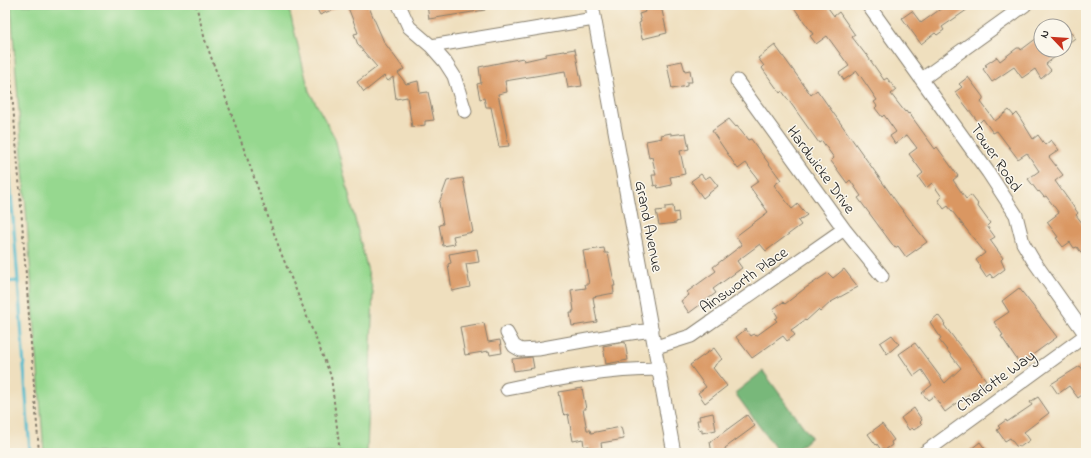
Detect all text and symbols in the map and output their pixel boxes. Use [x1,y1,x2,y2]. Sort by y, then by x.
north arrow [1033,18,1073,58]
text: N [1036,27,1054,41]
street label: Tower Road [964,119,1027,197]
street label: Hardwicke Drive [780,121,861,220]
street label: Grand Avenue [627,179,669,275]
street label: Ainsworth Place [695,241,794,320]
street label: Charlotte Way [952,345,1041,419]

